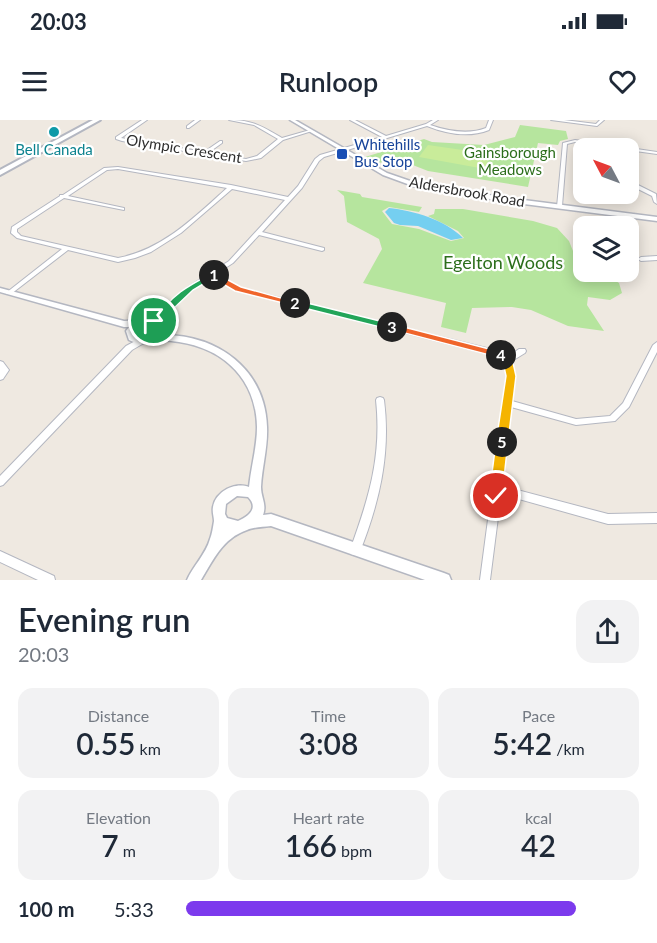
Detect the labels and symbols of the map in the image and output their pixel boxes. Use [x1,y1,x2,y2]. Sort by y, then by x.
marker: Bell Canada [47,125,61,139]
street label: Olympic Crescent [125,130,244,166]
place label: Whitehills Bus Stop [354,135,420,170]
north arrow [573,138,639,204]
place label: Bell Canada [15,140,93,158]
park label: Gainsborough Meadows [464,143,556,178]
marker: Whitehills Bus Stop [335,147,349,161]
street label: Aldersbrook Road [408,172,526,210]
park label: Egelton Woods [443,251,563,273]
pin: 1 [199,260,229,290]
pin: 2 [280,288,310,318]
pin [128,295,179,346]
pin: 3 [377,312,407,342]
pin: 4 [486,340,516,370]
pin: 5 [487,427,517,457]
pin [470,470,521,521]

